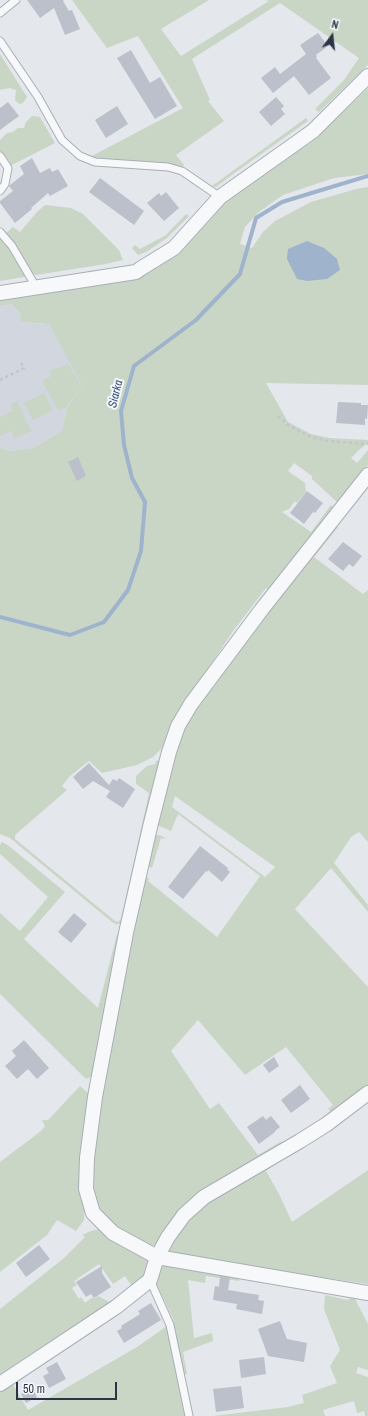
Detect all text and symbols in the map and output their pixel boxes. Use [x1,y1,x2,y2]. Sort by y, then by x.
north arrow [312,16,352,56]
text: N [330,17,340,32]
water label: Siarka [106,378,126,410]
scale bar [18,1374,119,1400]
text: 50 m [23,1381,45,1397]

